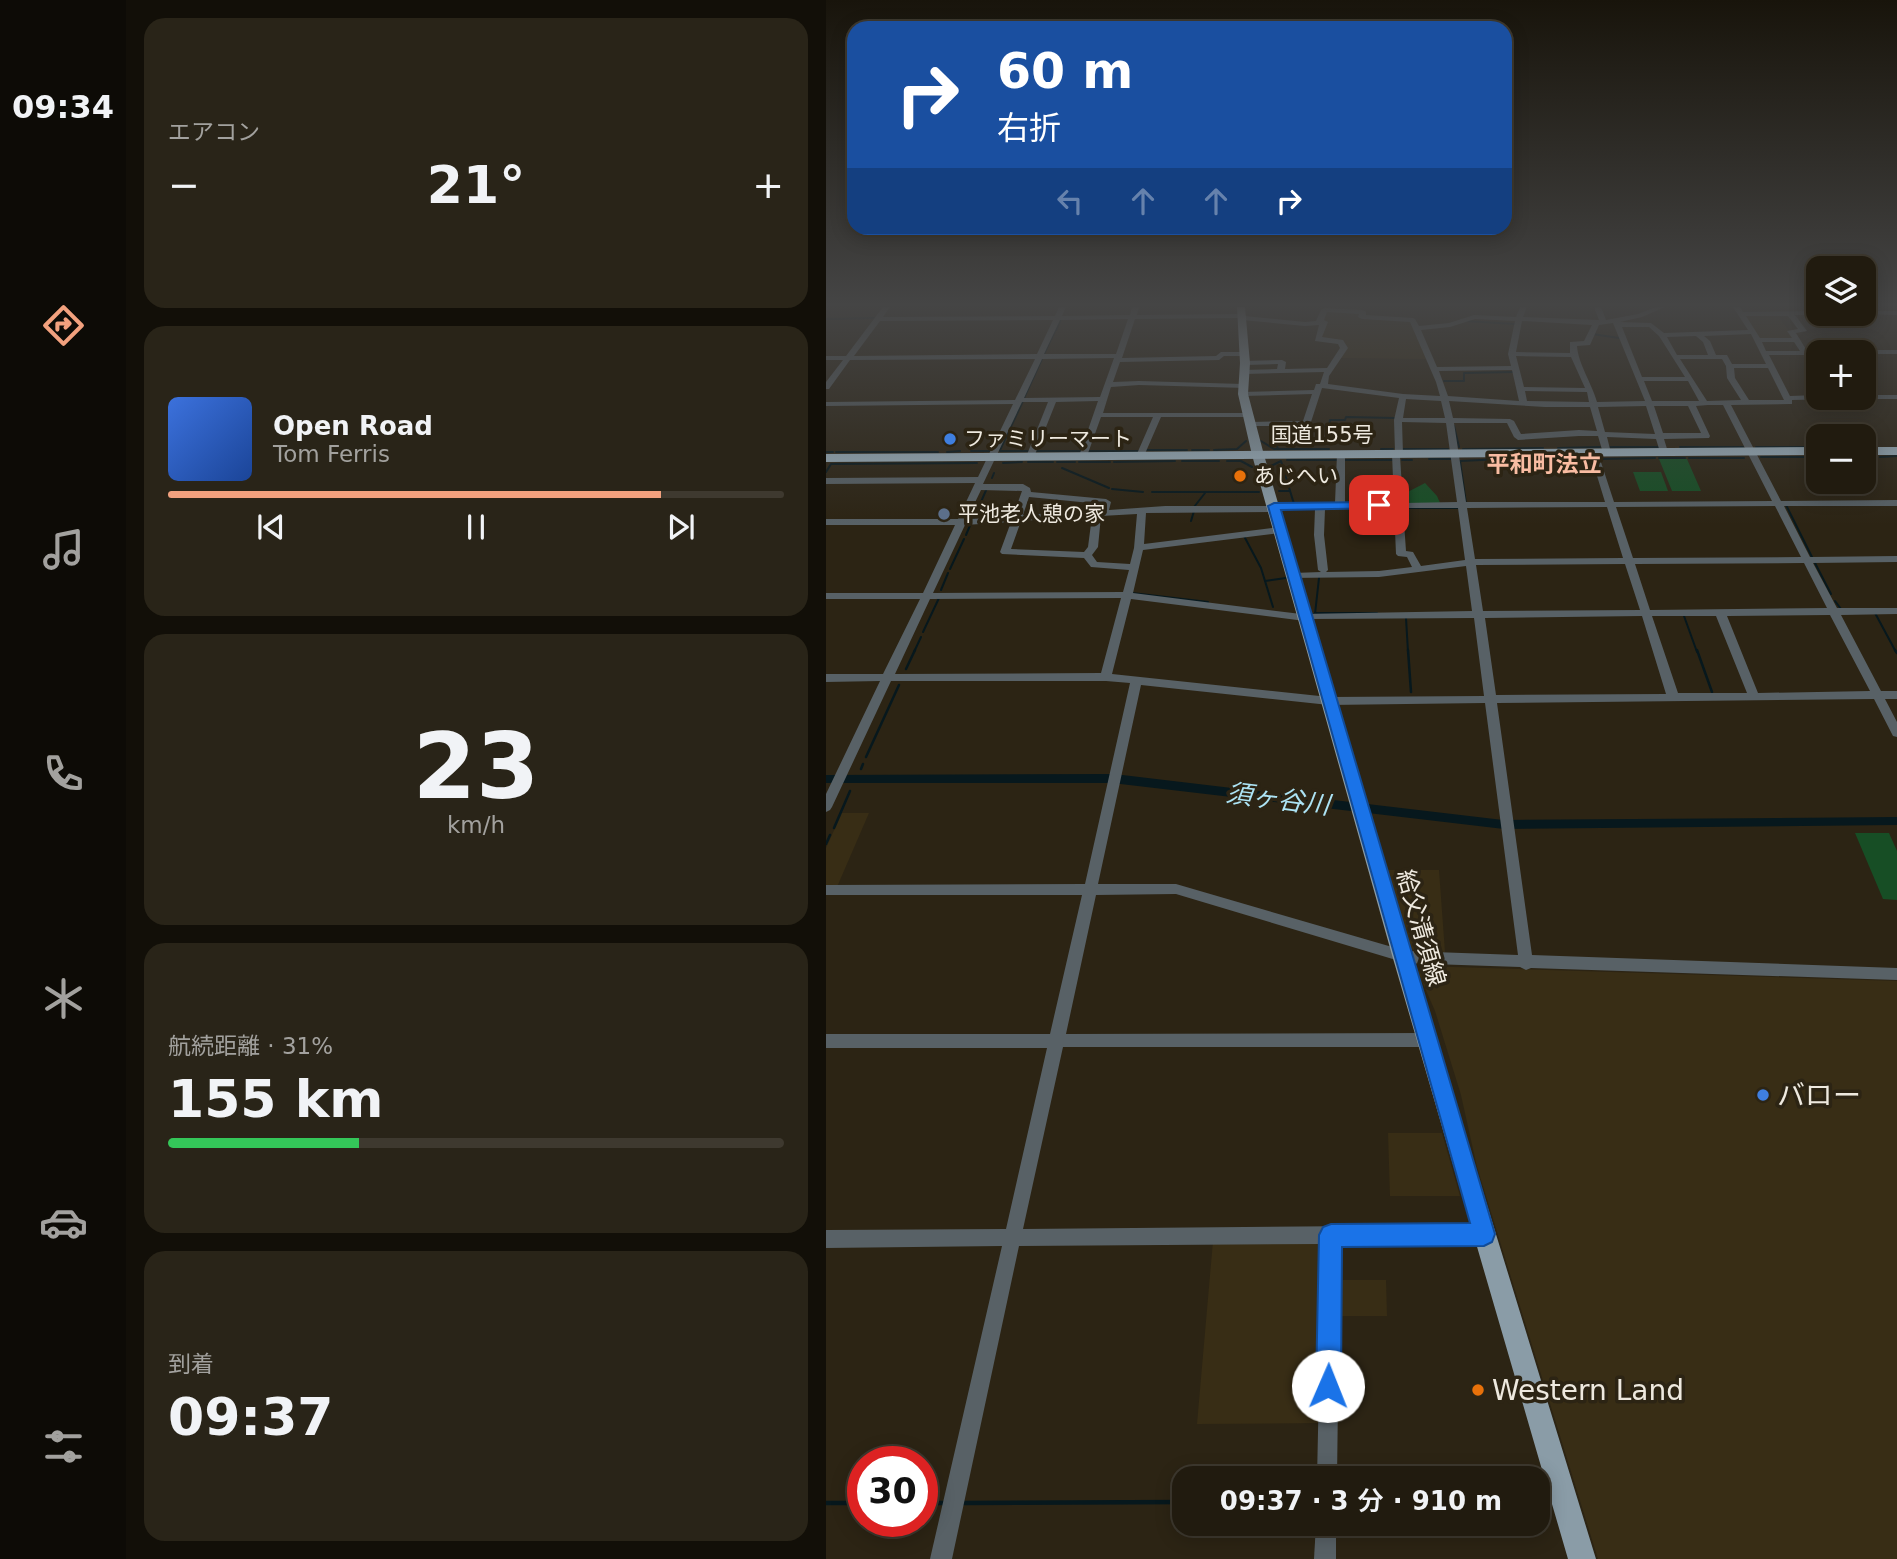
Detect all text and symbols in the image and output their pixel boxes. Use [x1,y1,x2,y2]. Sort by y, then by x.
text: 60 m [997,43,1133,100]
icon: right [882,49,973,140]
text: 09:34 [12,88,114,126]
text: 右折 [997,109,1061,147]
text: エアコン [168,119,260,145]
text: 21° [427,155,525,215]
text: − [168,163,200,207]
text: + [752,163,784,207]
icon: left [1051,182,1089,220]
icon: ahead [1124,182,1162,220]
icon: ahead [1197,182,1235,220]
icon: right [1270,182,1308,220]
map controls [1806,256,1876,494]
button: layers [1806,256,1876,326]
icon: directions [39,301,88,350]
button: + [1806,340,1876,410]
text: Open Road [273,411,433,441]
street label: 国道155号 [1270,423,1374,447]
button: − [1806,424,1876,494]
place label: ファミリーマート [964,427,1132,451]
marker: ファミリーマート [942,431,958,447]
text: Tom Ferris [273,441,390,467]
district label: 平和町法立 [1487,451,1602,477]
place label: あじへい [1254,464,1338,488]
marker: あじへい [1232,468,1248,484]
pin [1349,475,1409,535]
icon: arrive [1360,486,1398,524]
place label: 平池老人憩の家 [958,502,1105,526]
marker: 平池老人憩の家 [936,506,952,522]
icon: previous [252,508,290,546]
icon: pause [457,508,495,546]
icon: next [662,508,700,546]
icon: music [39,525,88,574]
text: 23 [413,714,539,819]
icon: phone [39,749,88,798]
water label: 須ヶ谷川 [1225,778,1334,821]
text: km/h [447,812,505,838]
street label: 給父清須線 [1391,866,1451,990]
icon: climate [39,974,88,1023]
text: 航続距離 · 31% [168,1033,333,1059]
text: 155 km [168,1069,383,1129]
place label: バロー [1777,1079,1861,1112]
marker: バロー [1755,1087,1771,1103]
icon: car [39,1198,88,1247]
position arrow [1291,1349,1365,1423]
text: 到着 [168,1351,214,1377]
place label: Western Land [1492,1374,1684,1407]
marker: Western Land [1470,1382,1486,1398]
text: 09:37 [168,1387,334,1447]
icon: filters [39,1422,88,1471]
speed limit sign: 30 [847,1446,938,1537]
text: 09:37 · 3 分 · 910 m [1220,1486,1502,1516]

